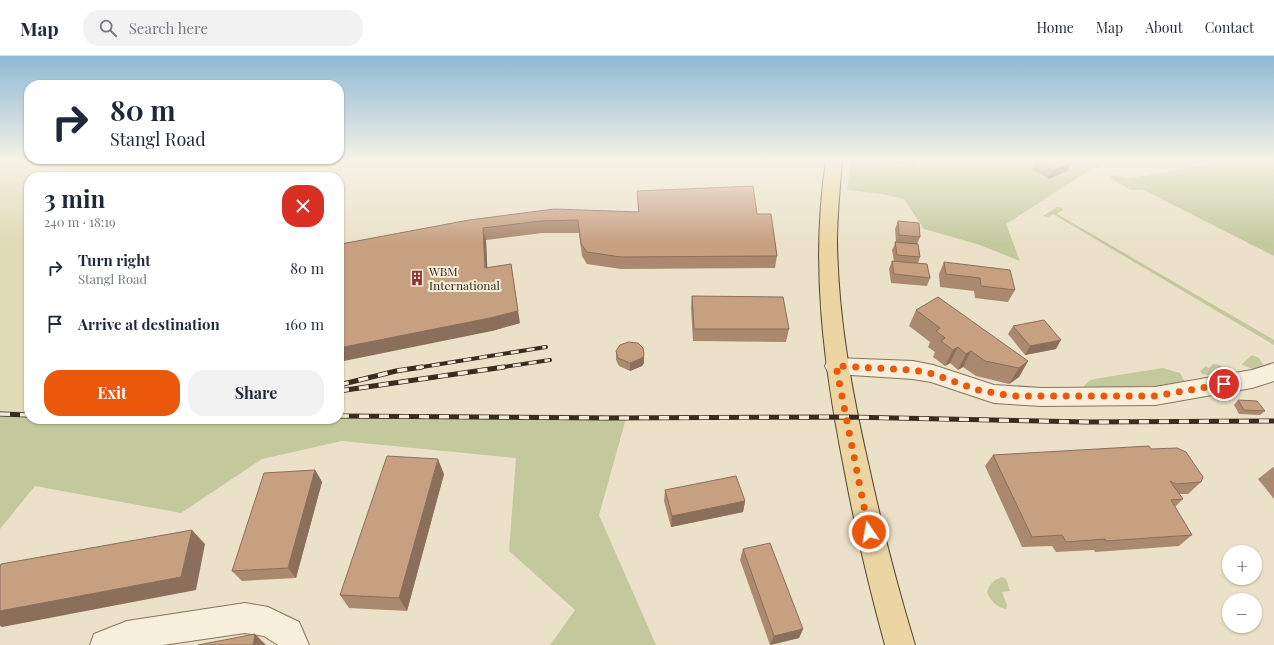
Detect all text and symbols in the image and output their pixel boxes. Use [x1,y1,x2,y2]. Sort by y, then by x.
search box [83,10,363,46]
text: Map [20,15,59,41]
icon: search [97,17,119,39]
text: Search here [129,18,208,38]
text: Home [1036,18,1074,37]
text: Map [1096,18,1123,37]
text: About [1145,18,1183,37]
text: Contact [1205,18,1254,37]
text: 80 m [110,91,176,128]
icon: right [44,96,96,148]
text: Stangl Road [110,127,206,151]
text: 3 min [44,182,105,214]
button: close [282,185,324,227]
text: 240 m · 18:19 [44,213,116,230]
text: Turn right [78,250,151,270]
icon: right [44,257,66,279]
text: 80 m [290,258,324,278]
place label: WBM International [428,263,501,293]
building icon: WBM International [408,269,426,287]
text: Stangl Road [78,270,147,287]
icon: arrive [44,313,66,335]
text: Arrive at destination [78,314,220,334]
text: 160 m [285,314,324,334]
pin [1207,367,1241,401]
button: Exit [44,370,180,416]
button: Share [188,370,324,416]
icon: arrive [1213,373,1235,395]
position arrow [848,511,890,553]
map controls [1222,545,1262,633]
button: + [1222,545,1262,585]
button: − [1222,593,1262,633]

